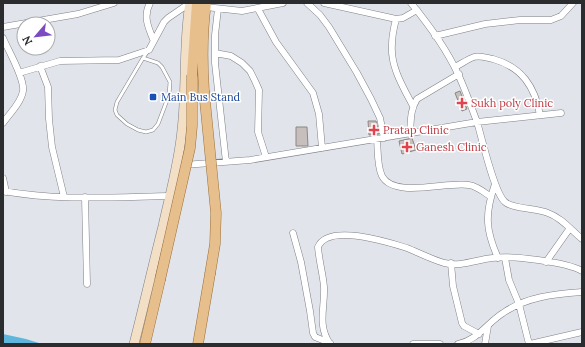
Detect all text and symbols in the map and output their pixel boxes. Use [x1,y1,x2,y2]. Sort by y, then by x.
north arrow [16,16,56,56]
text: N [19,33,35,48]
place label: Main Bus Stand [161,90,241,104]
marker: Main Bus Stand [148,92,158,102]
place label: Sukh poly Clinic [471,96,553,110]
marker: Sukh poly Clinic [456,97,468,109]
place label: Pratap Clinic [383,123,449,137]
marker: Pratap Clinic [368,124,380,136]
place label: Ganesh Clinic [416,140,487,154]
marker: Ganesh Clinic [401,141,413,153]

